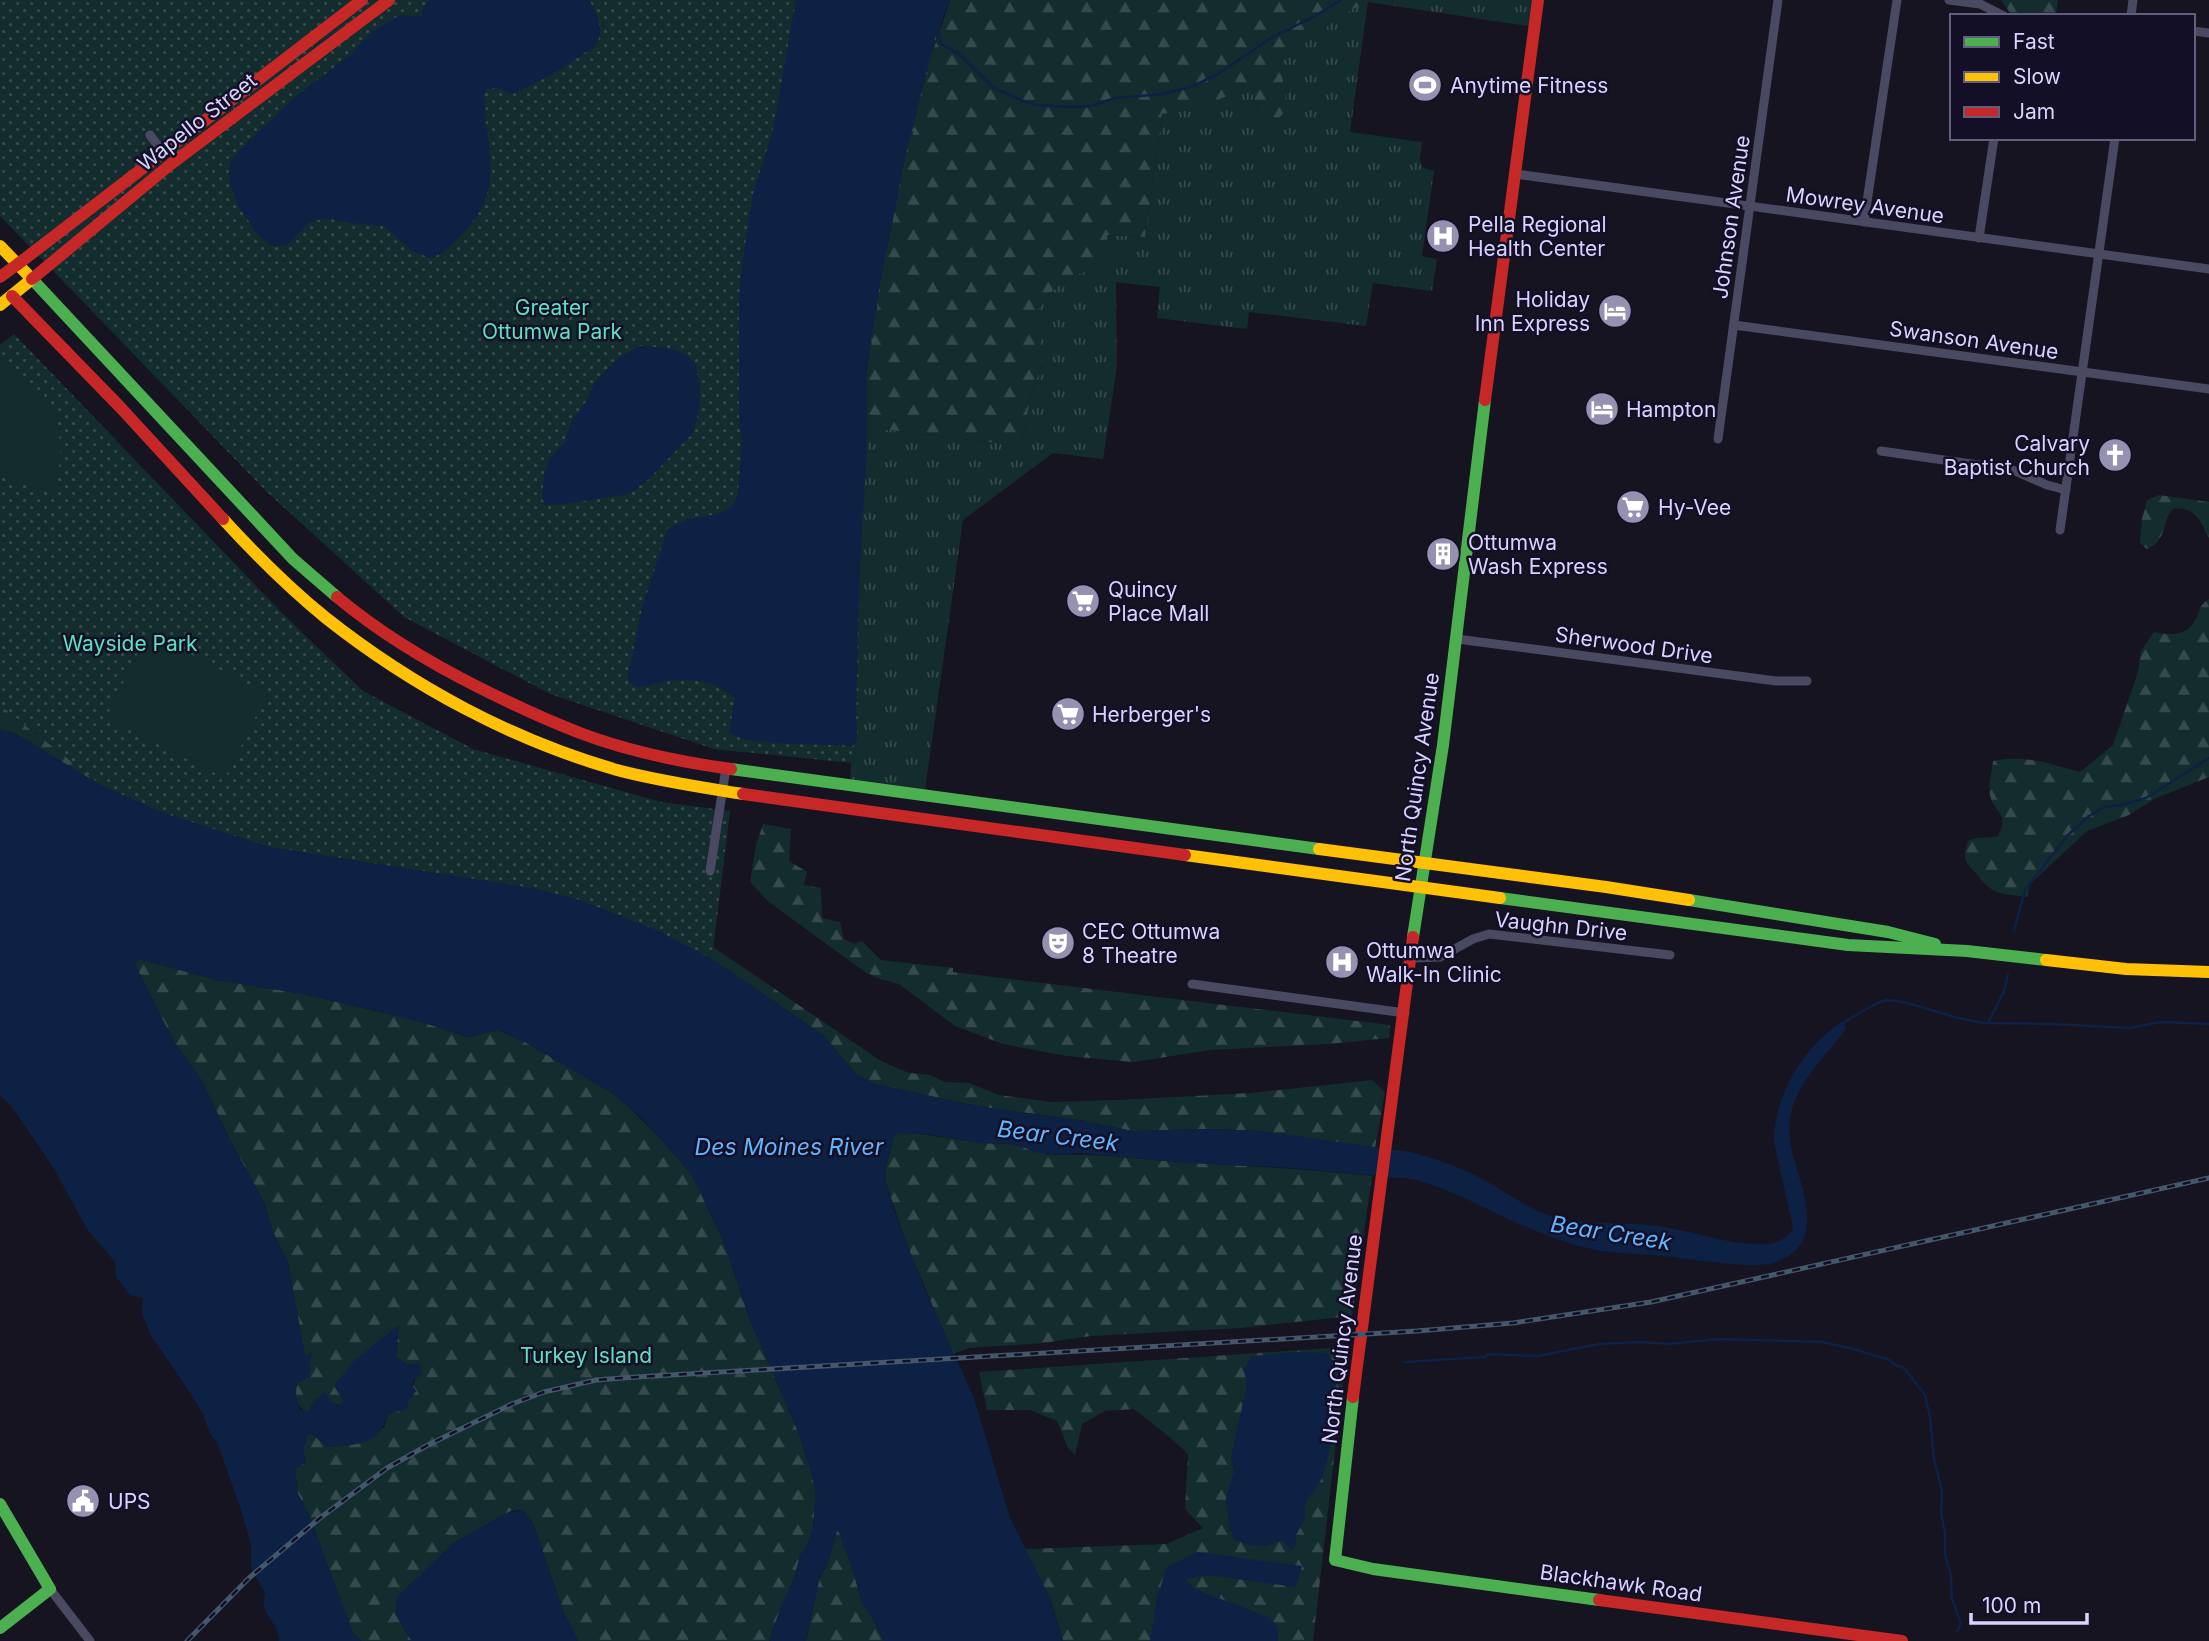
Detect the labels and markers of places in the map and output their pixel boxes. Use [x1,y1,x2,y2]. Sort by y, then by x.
sports icon: Anytime Fitness [1406,66,1444,104]
place label: Anytime Fitness [1450,73,1608,98]
place label: Pella Regional Health Center [1468,212,1607,261]
hospital icon: Pella Regional Health Center [1424,217,1462,255]
place label: Holiday Inn Express [1475,287,1590,336]
hotel icon: Holiday Inn Express [1596,292,1634,330]
hotel icon: Hampton [1583,390,1621,428]
place label: Hampton [1626,397,1716,422]
place label: Calvary Baptist Church [1944,431,2090,480]
church icon: Calvary Baptist Church [2096,436,2134,474]
supermarket icon: Hy-Vee [1614,488,1652,526]
place label: Hy-Vee [1658,495,1731,520]
place label: Ottumwa Wash Express [1468,530,1608,579]
building icon: Ottumwa Wash Express [1424,535,1462,573]
place label: Quincy Place Mall [1108,577,1209,626]
supermarket icon: Quincy Place Mall [1064,582,1102,620]
supermarket icon: Herberger's [1049,695,1087,733]
place label: Herberger's [1092,702,1211,727]
place label: CEC Ottumwa 8 Theatre [1082,919,1220,968]
theatre icon: CEC Ottumwa 8 Theatre [1039,924,1077,962]
place label: Ottumwa Walk-In Clinic [1366,938,1502,987]
hospital icon: Ottumwa Walk-In Clinic [1323,943,1361,981]
public building icon: UPS [64,1482,102,1520]
place label: UPS [108,1489,151,1514]

